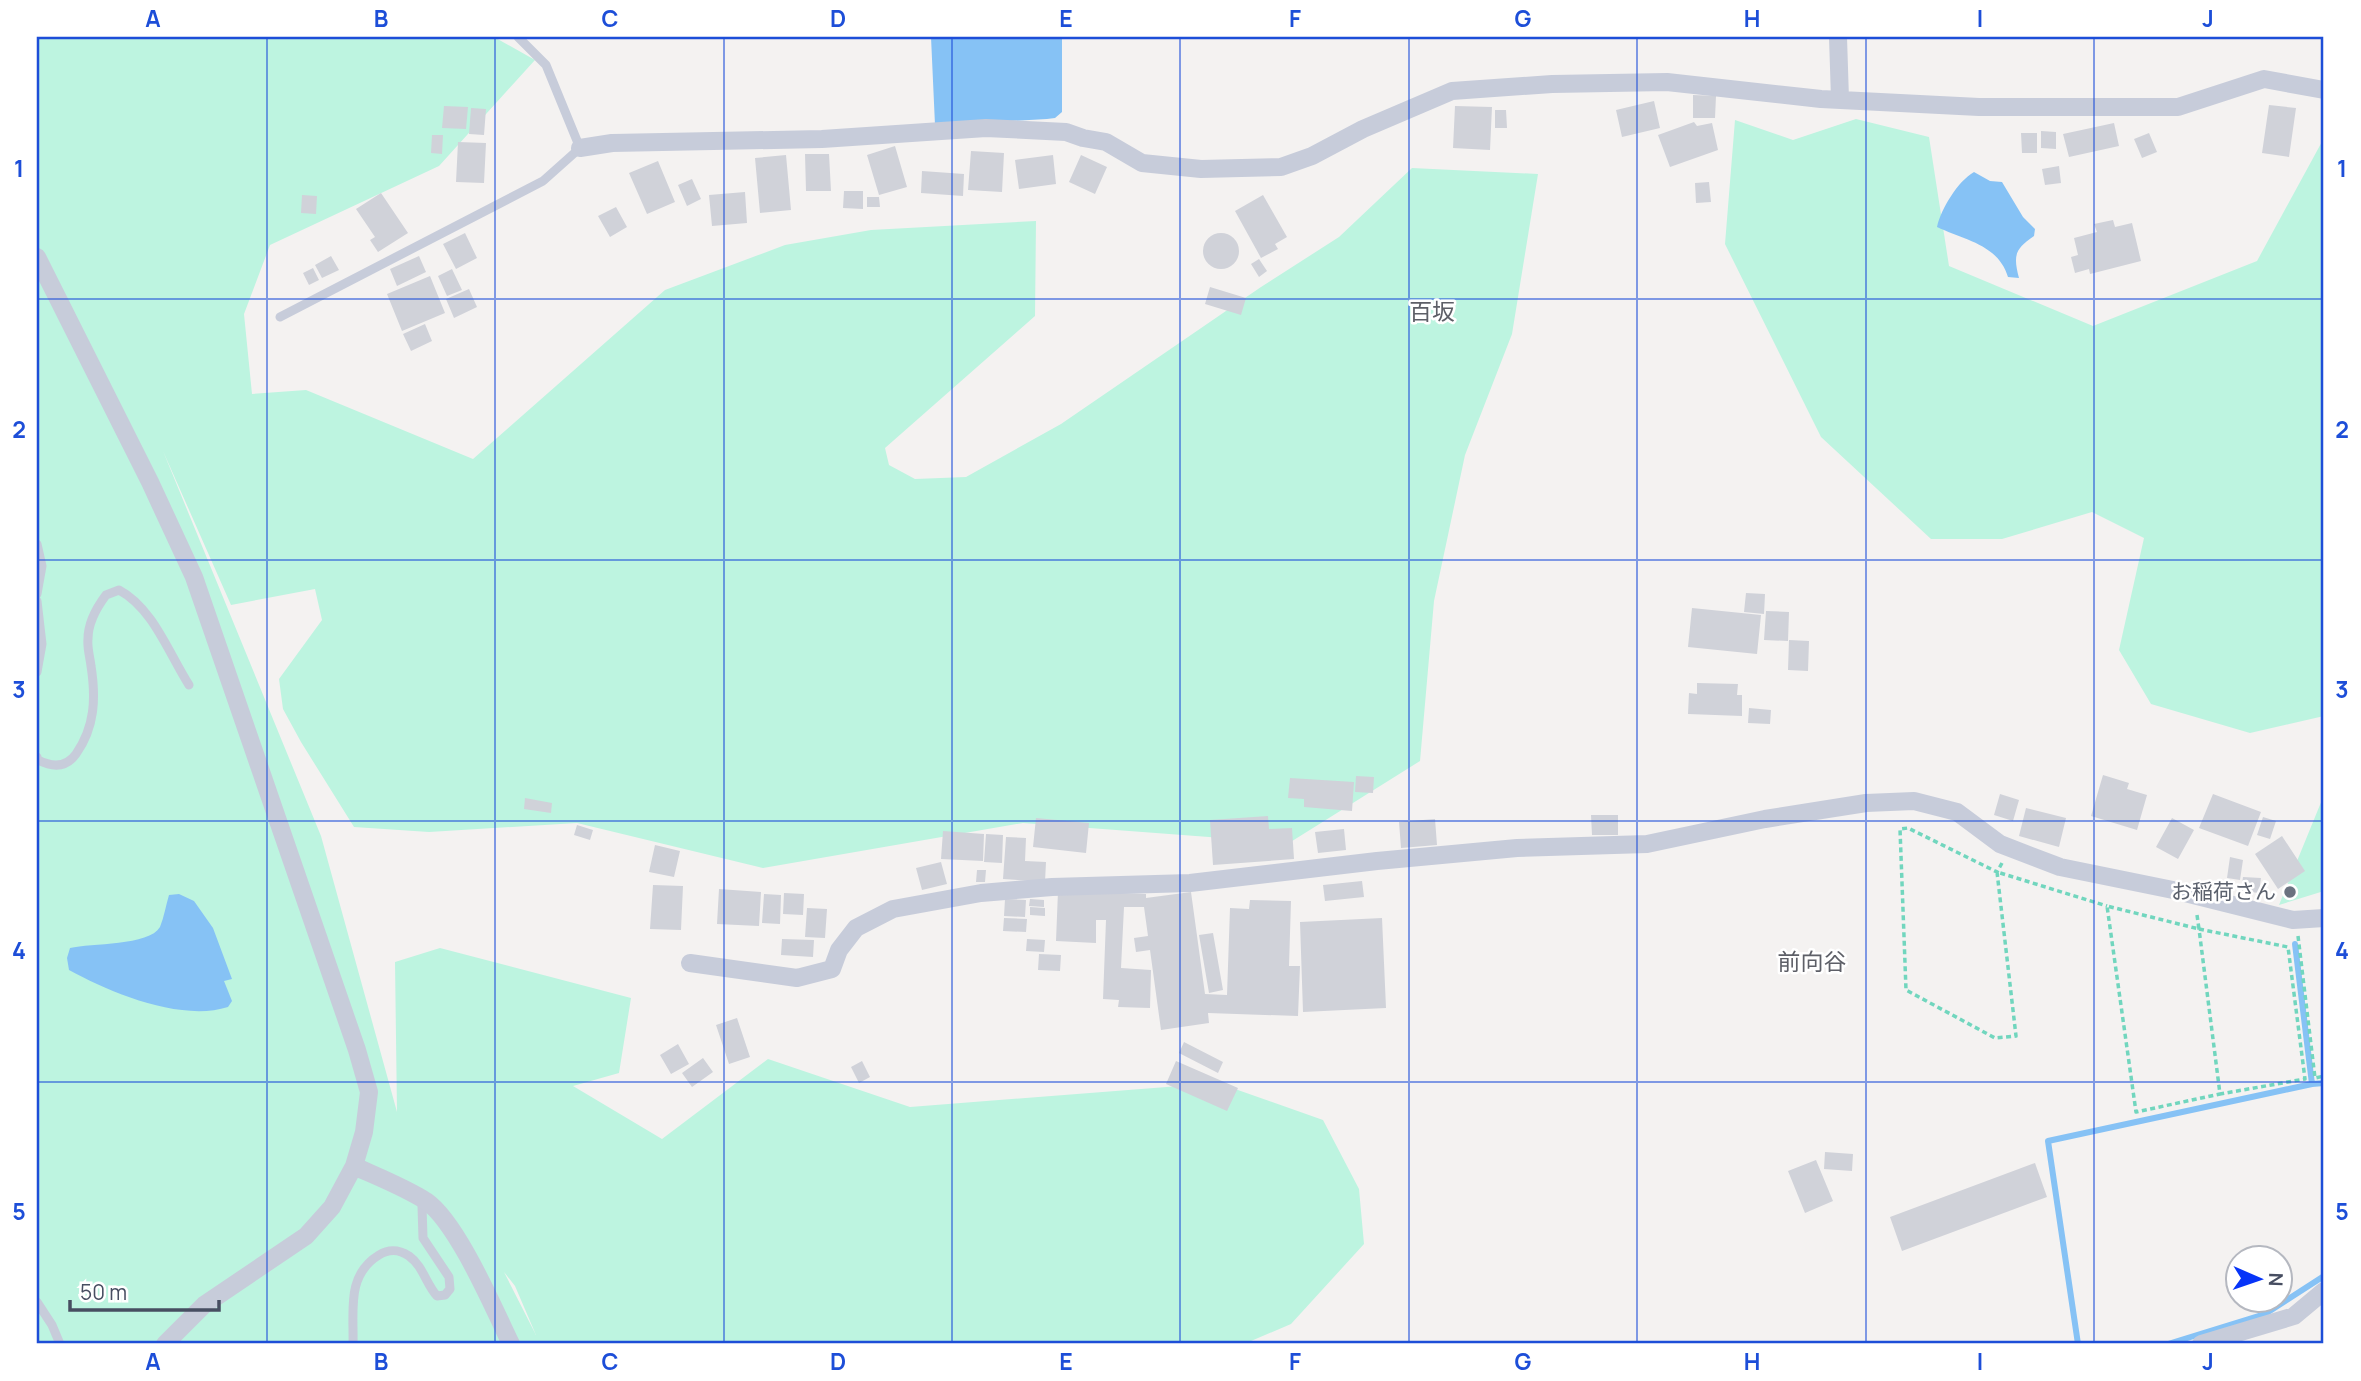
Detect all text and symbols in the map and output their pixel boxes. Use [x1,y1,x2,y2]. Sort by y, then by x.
text: A [145,2,161,34]
text: B [374,2,388,34]
text: C [602,2,619,34]
text: D [830,2,846,34]
text: E [1059,2,1073,34]
text: F [1289,2,1301,34]
text: G [1515,2,1532,34]
text: H [1744,2,1760,34]
text: I [1977,2,1983,34]
text: J [2202,2,2214,34]
text: 1 [14,152,24,184]
text: 1 [2337,152,2347,184]
district label: 百坂 [1409,295,1455,327]
text: 2 [12,413,26,445]
text: 2 [2335,413,2349,445]
text: 3 [12,673,26,705]
text: 3 [2335,673,2349,705]
place label: お稲荷さん [2171,877,2276,905]
marker: お稲荷さん [2282,884,2298,900]
text: 4 [12,934,26,966]
text: 4 [2335,934,2349,966]
district label: 前向谷 [1778,945,1847,977]
text: 5 [12,1195,26,1227]
text: 5 [2335,1195,2349,1227]
north arrow [2224,1244,2294,1314]
scale bar [70,1269,219,1313]
text: N [2263,1272,2289,1287]
text: 50 m [80,1278,127,1306]
text: A [145,1345,161,1377]
text: B [374,1345,388,1377]
text: C [602,1345,619,1377]
text: D [830,1345,846,1377]
text: E [1059,1345,1073,1377]
text: F [1289,1345,1301,1377]
text: G [1515,1345,1532,1377]
text: H [1744,1345,1760,1377]
text: I [1977,1345,1983,1377]
text: J [2202,1345,2214,1377]

